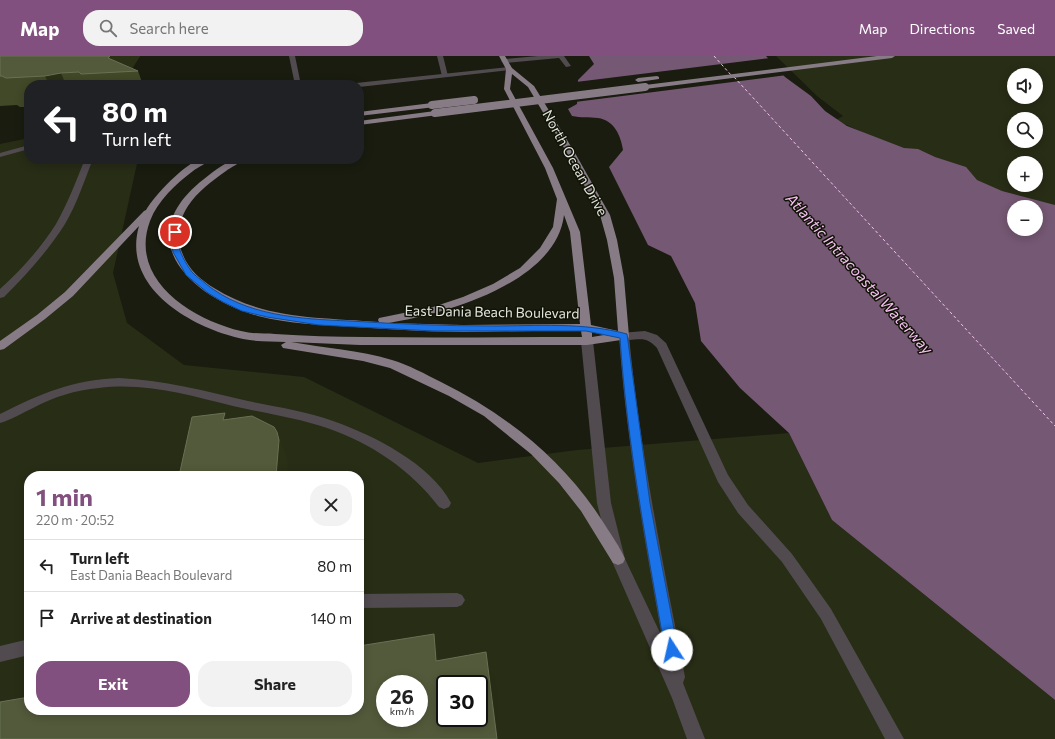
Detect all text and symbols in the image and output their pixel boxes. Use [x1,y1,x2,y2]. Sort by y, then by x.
search box [83,10,363,46]
text: Map [20,17,59,40]
icon: search [97,17,119,39]
text: Search here [129,19,209,37]
text: Map [859,20,888,37]
text: Directions [910,20,975,37]
text: Saved [997,20,1035,37]
map controls [1007,68,1043,236]
button: sound [1007,68,1043,104]
text: 80 m [102,94,168,128]
icon: left [36,96,88,148]
street label: North Ocean Drive [539,107,612,219]
button: search [1007,112,1043,148]
text: Turn left [102,128,171,150]
button: + [1007,156,1043,192]
water label: Atlantic Intracoastal Waterway [782,189,938,358]
button: − [1007,200,1043,236]
pin [158,215,192,249]
icon: arrive [164,221,186,243]
street label: East Dania Beach Boulevard [404,301,580,322]
text: 1 min [36,482,93,511]
button: close [310,484,352,526]
text: 220 m · 20:52 [36,512,114,528]
text: Turn left [70,549,129,567]
icon: left [36,555,58,577]
text: 80 m [317,557,352,575]
text: East Dania Beach Boulevard [70,567,232,583]
icon: arrive [36,607,58,629]
text: Arrive at destination [70,609,212,627]
text: 140 m [311,609,352,627]
position arrow [651,629,693,671]
button: Exit [36,661,190,707]
button: Share [198,661,352,707]
speed limit sign: 30 [436,675,488,727]
text: 26 [390,684,414,708]
text: km/h [390,705,414,717]

